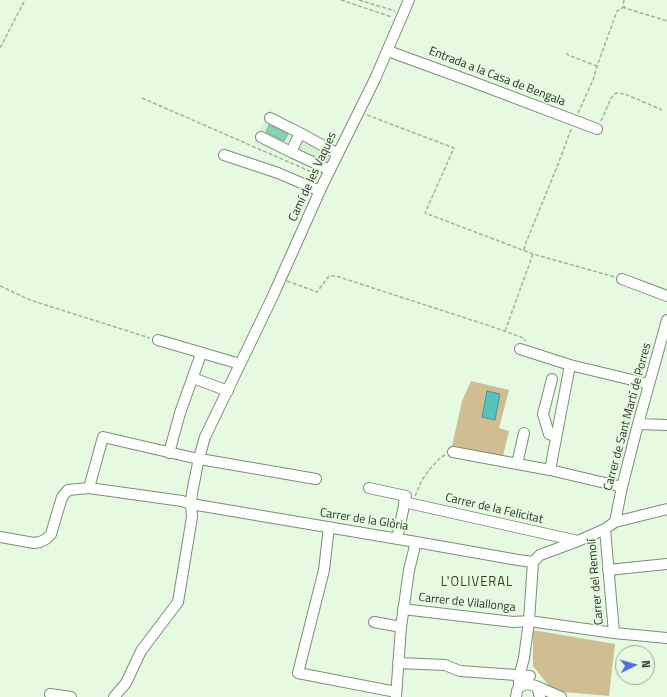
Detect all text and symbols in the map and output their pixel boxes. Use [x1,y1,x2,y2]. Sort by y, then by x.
street label: Entrada a la Casa de Bengala [427,44,567,110]
street label: Camí de les Vaques [286,130,340,224]
street label: Carrer de Sant Martí de Porres [601,342,655,492]
street label: Carrer de la Felicitat [444,491,544,527]
street label: Carrer de la Glòria [319,506,409,534]
street label: Carrer del Remolí [585,538,607,626]
district label: L'OLIVERAL [441,575,513,591]
street label: Carrer de Vilallonga [418,591,516,615]
north arrow [615,645,655,685]
text: N [638,660,654,669]

